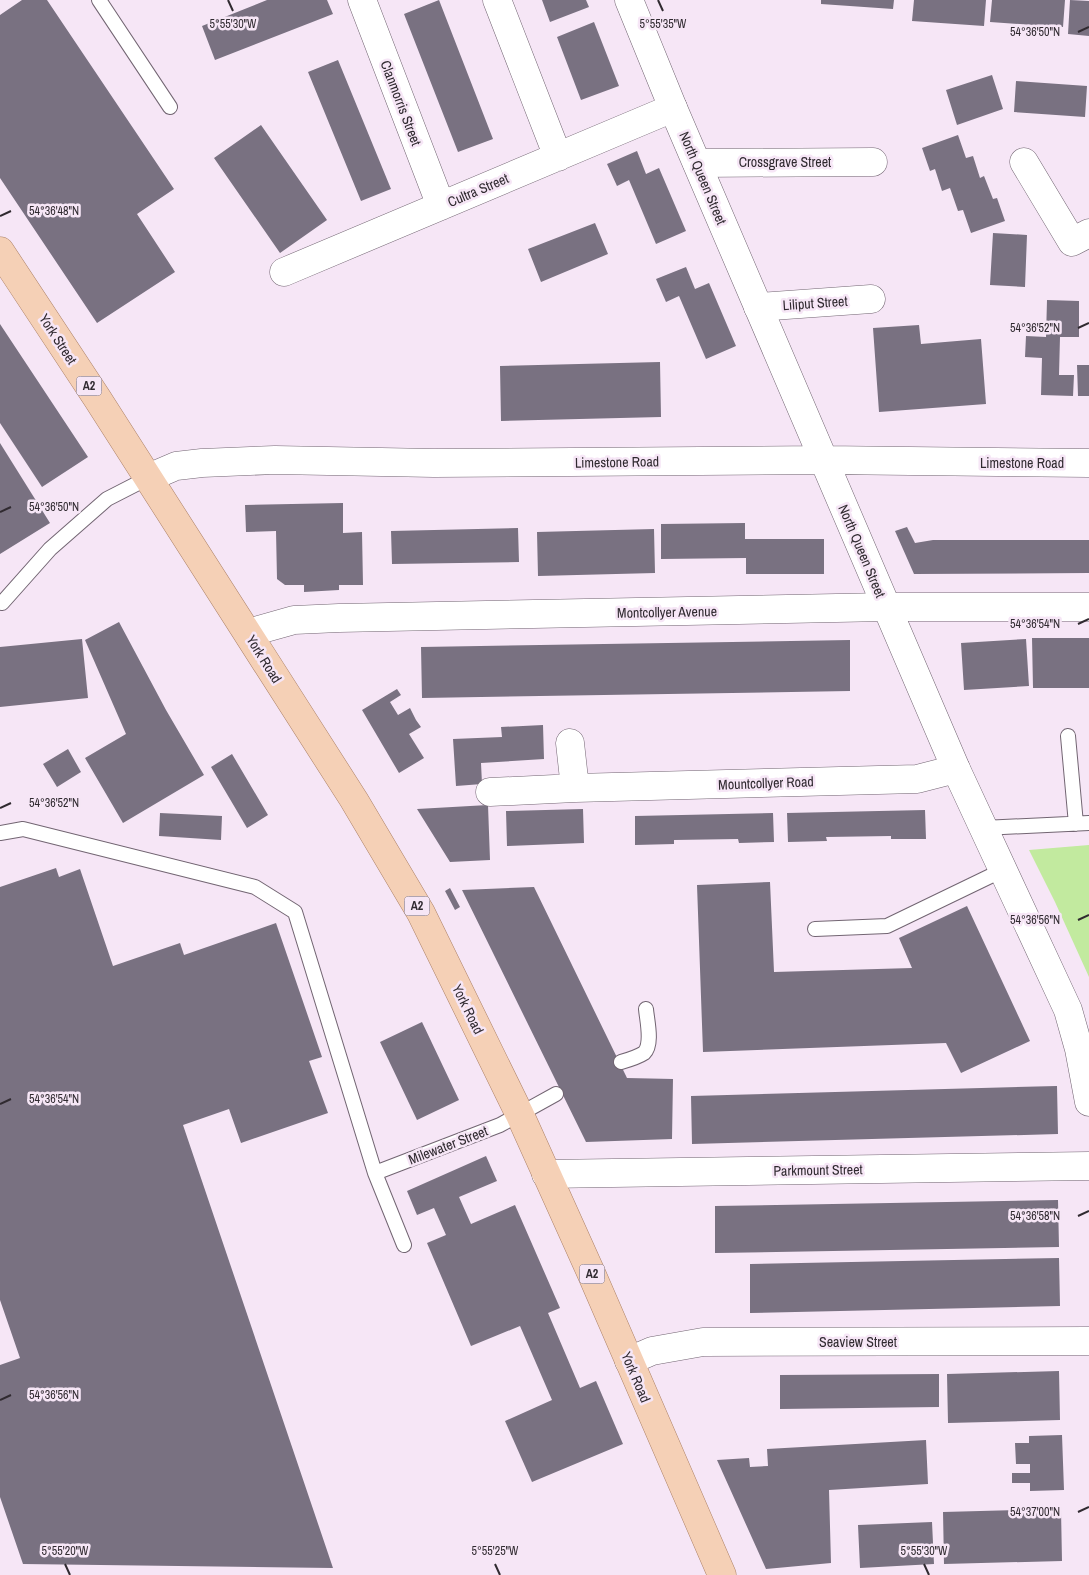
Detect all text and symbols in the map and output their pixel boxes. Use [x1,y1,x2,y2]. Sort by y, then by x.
text: 5°55'30"W [210,16,257,32]
text: 5°55'35"W [640,16,687,32]
text: 54°36'50"N [1010,24,1060,40]
street label: Clanmorris Street [376,58,426,148]
street label: North Queen Street [675,129,731,227]
street label: Crossgrave Street [739,153,831,171]
street label: Cultra Street [445,169,511,211]
text: 54°36'48"N [29,203,79,219]
street label: Liliput Street [782,292,848,314]
street label: York Street [35,310,81,368]
text: 54°36'52"N [1010,320,1060,336]
road number: A2 [76,376,102,396]
street label: Limestone Road [575,452,659,472]
street label: Limestone Road [980,454,1064,472]
text: 54°36'50"N [29,499,79,515]
street label: North Queen Street [834,502,890,600]
street label: Montcollyer Avenue [617,602,717,622]
text: 54°36'54"N [1010,616,1060,632]
street label: York Road [242,632,286,686]
street label: Mountcollyer Road [718,772,814,794]
text: 54°36'52"N [29,795,79,811]
road number: A2 [404,896,430,916]
text: 54°36'56"N [1010,912,1060,928]
street label: York Road [448,981,488,1037]
text: 54°36'54"N [29,1091,79,1107]
street label: Milewater Street [406,1122,490,1168]
street label: Parkmount Street [773,1160,863,1180]
text: 54°36'58"N [1010,1208,1060,1224]
road number: A2 [580,1264,604,1284]
street label: Seaview Street [819,1333,897,1351]
street label: York Road [617,1349,655,1405]
text: 54°36'56"N [29,1387,79,1403]
text: 54°37'00"N [1010,1504,1060,1520]
text: 5°55'20"W [42,1543,89,1559]
text: 5°55'25"W [472,1543,519,1559]
text: 5°55'30"W [901,1543,948,1559]

